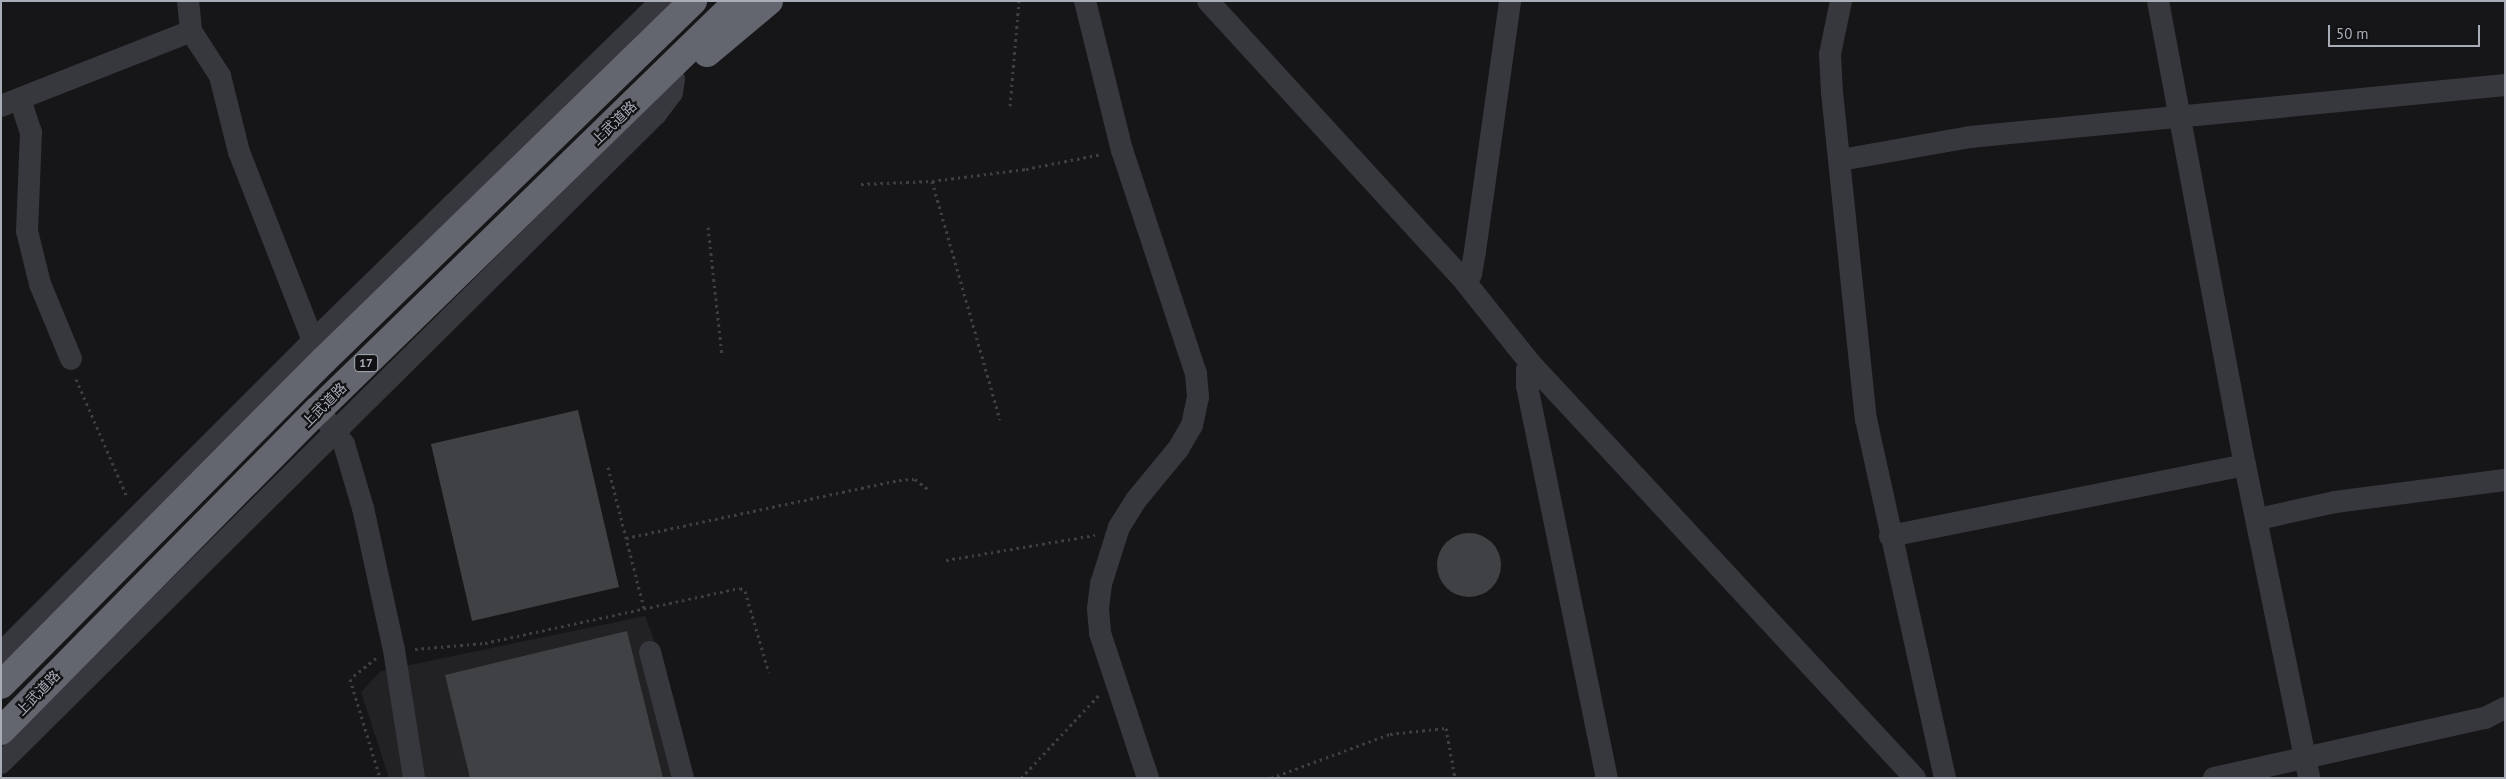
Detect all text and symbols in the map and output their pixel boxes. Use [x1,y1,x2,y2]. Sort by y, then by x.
scale bar [2331,15,2484,47]
text: 50 m [2336,24,2369,43]
street label: 上武道路 [588,98,640,148]
road number: 17 [354,353,378,372]
street label: 上武道路 [298,379,350,431]
street label: 上武道路 [13,667,63,719]

